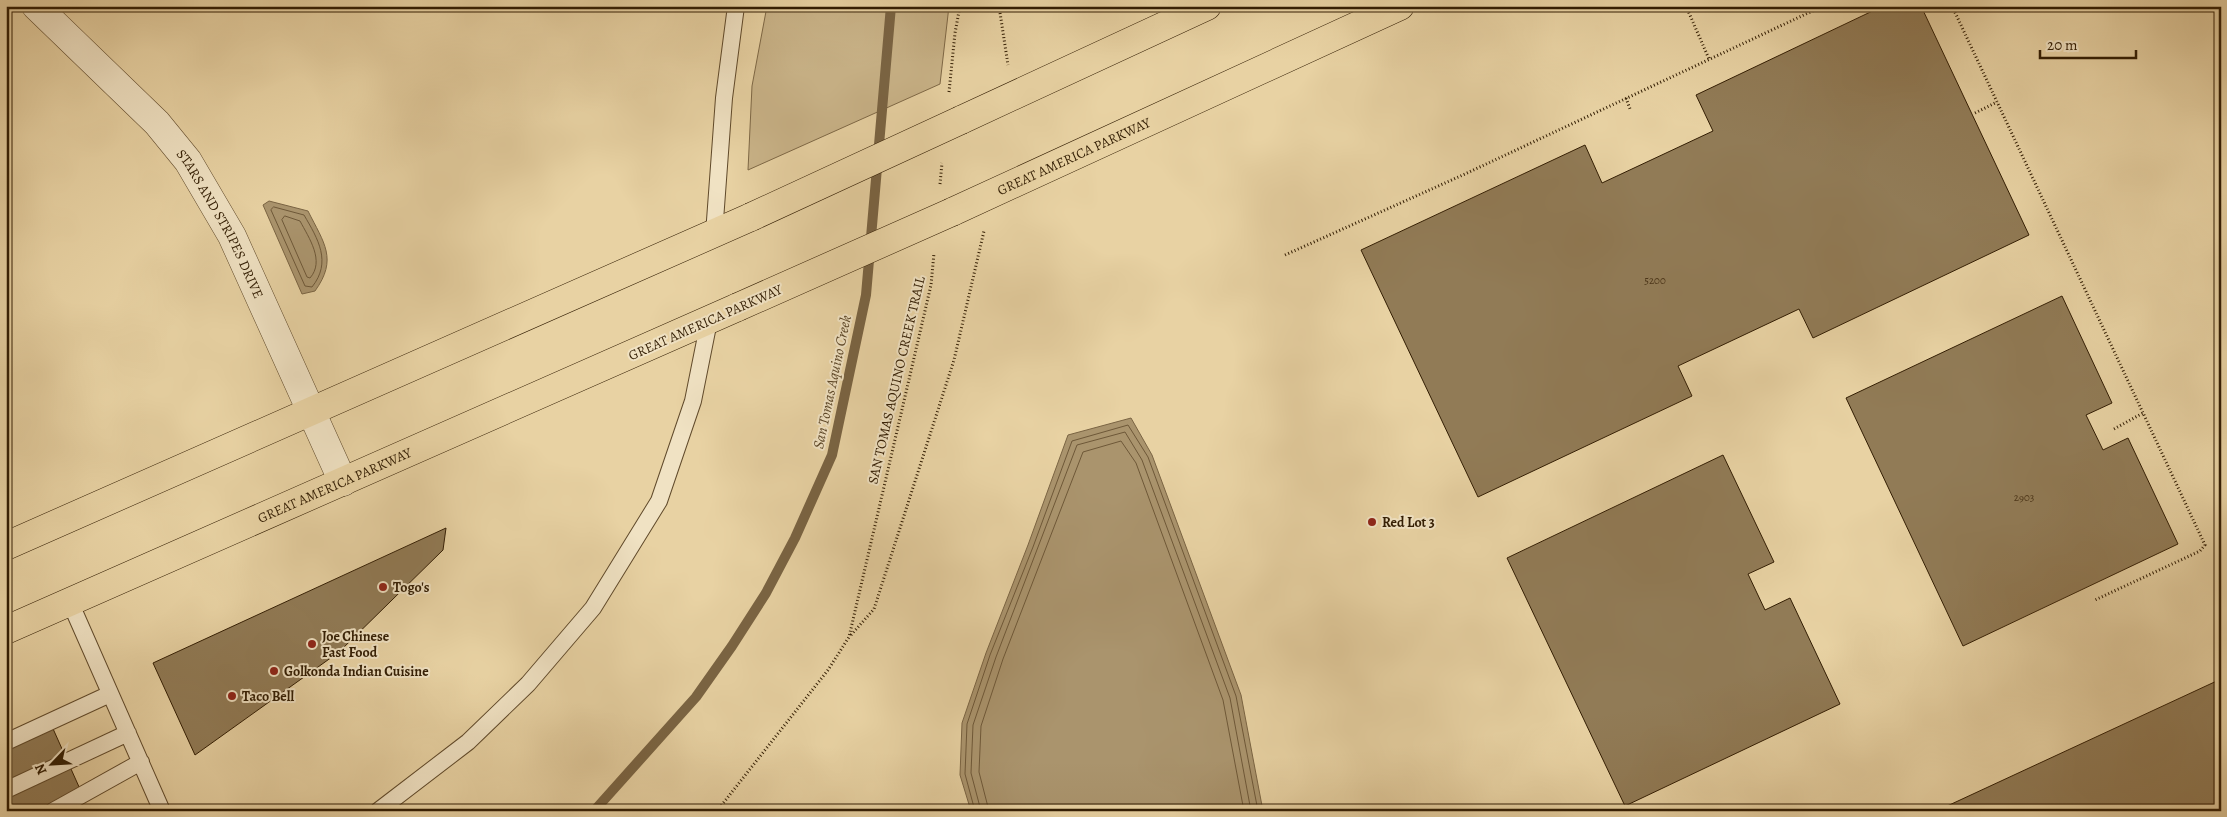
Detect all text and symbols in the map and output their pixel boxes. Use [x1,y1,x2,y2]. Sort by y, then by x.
scale bar [2040,28,2136,60]
text: 20 m [2047,35,2078,55]
street label: GREAT AMERICA PARKWAY [994,113,1154,200]
street label: STARS AND STRIPES DRIVE [172,145,268,302]
street label: SAN TOMAS AQUINO CREEK TRAIL [863,273,930,486]
house number: 5200 [1644,273,1666,288]
street label: GREAT AMERICA PARKWAY [625,280,786,365]
water label: San Tomas Aquino Creek [808,313,856,451]
street label: GREAT AMERICA PARKWAY [255,443,415,528]
house number: 2903 [2014,490,2034,505]
place label: Red Lot 3 [1382,513,1435,532]
marker: Red Lot 3 [1366,516,1378,528]
place label: Togo's [393,578,430,597]
marker: Togo's [377,581,389,593]
place label: Joe Chinese Fast Food [322,627,390,662]
marker: Joe Chinese Fast Food [306,638,318,650]
place label: Golkonda Indian Cuisine [284,662,429,681]
marker: Golkonda Indian Cuisine [268,665,280,677]
place label: Taco Bell [242,687,294,706]
marker: Taco Bell [226,690,238,702]
north arrow [28,740,78,790]
text: N [30,761,51,778]

